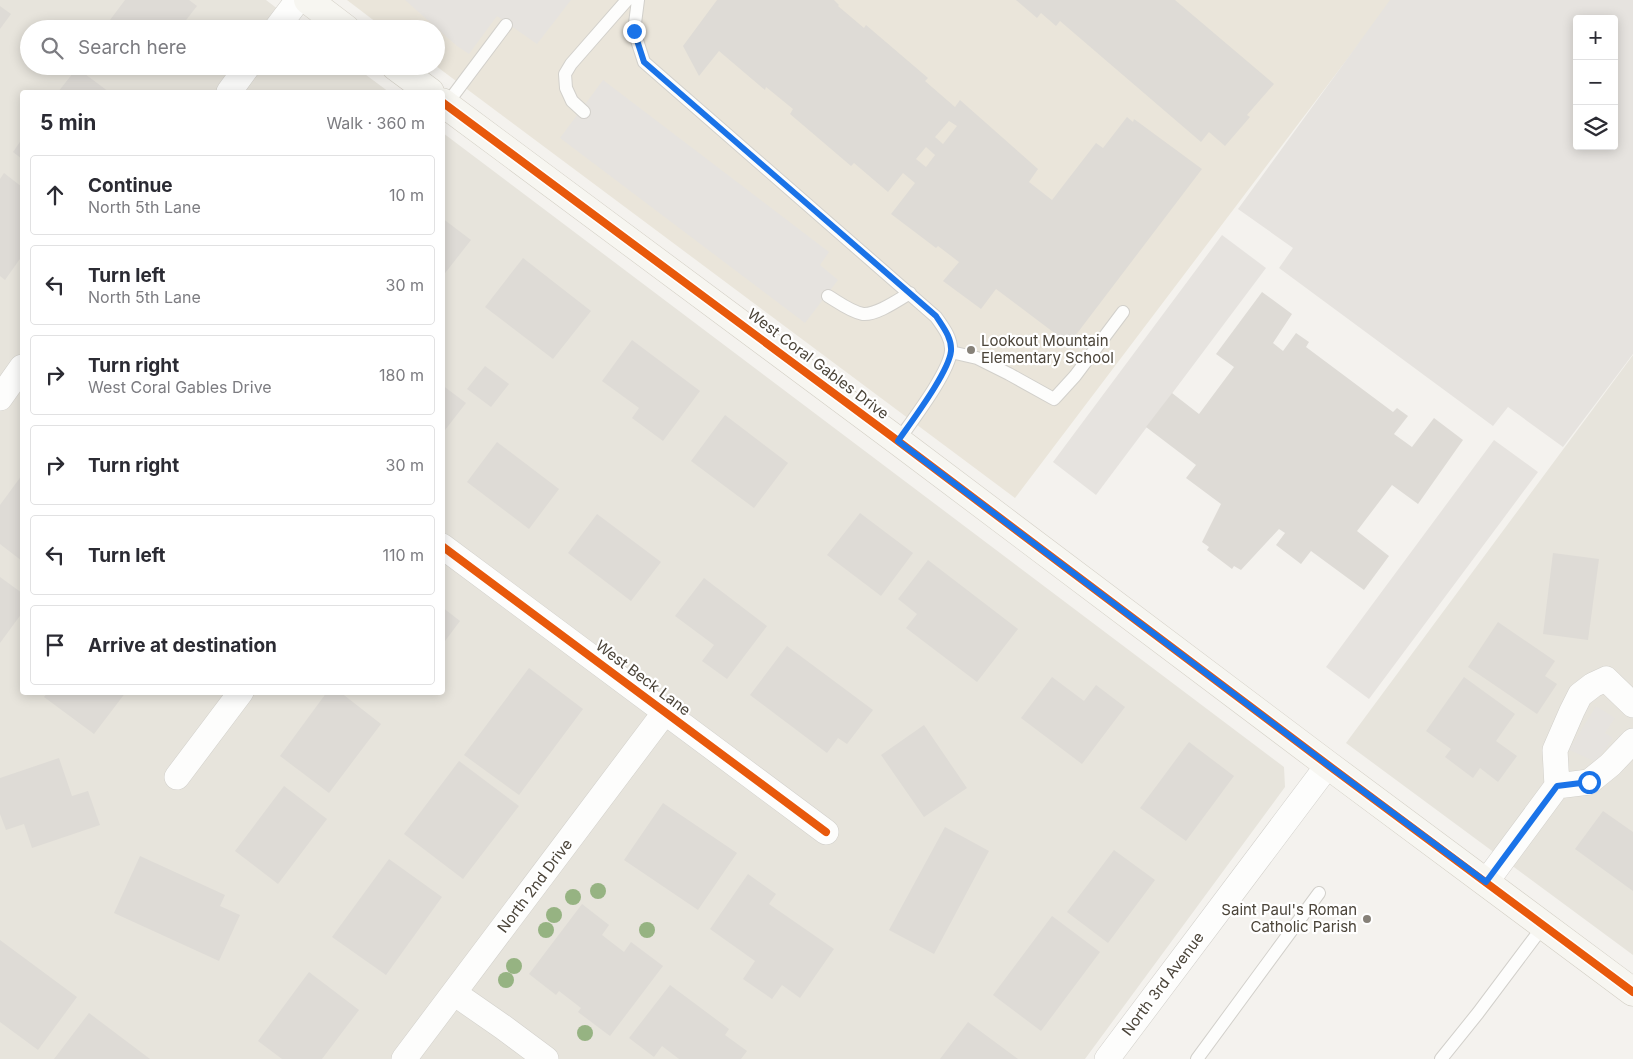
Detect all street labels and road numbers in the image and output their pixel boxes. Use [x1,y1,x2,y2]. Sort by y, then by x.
street label: West Coral Gables Drive [744,304,893,423]
street label: West Beck Lane [592,636,695,719]
street label: North 2nd Drive [493,835,576,936]
street label: North 3rd Avenue [1117,928,1208,1039]

